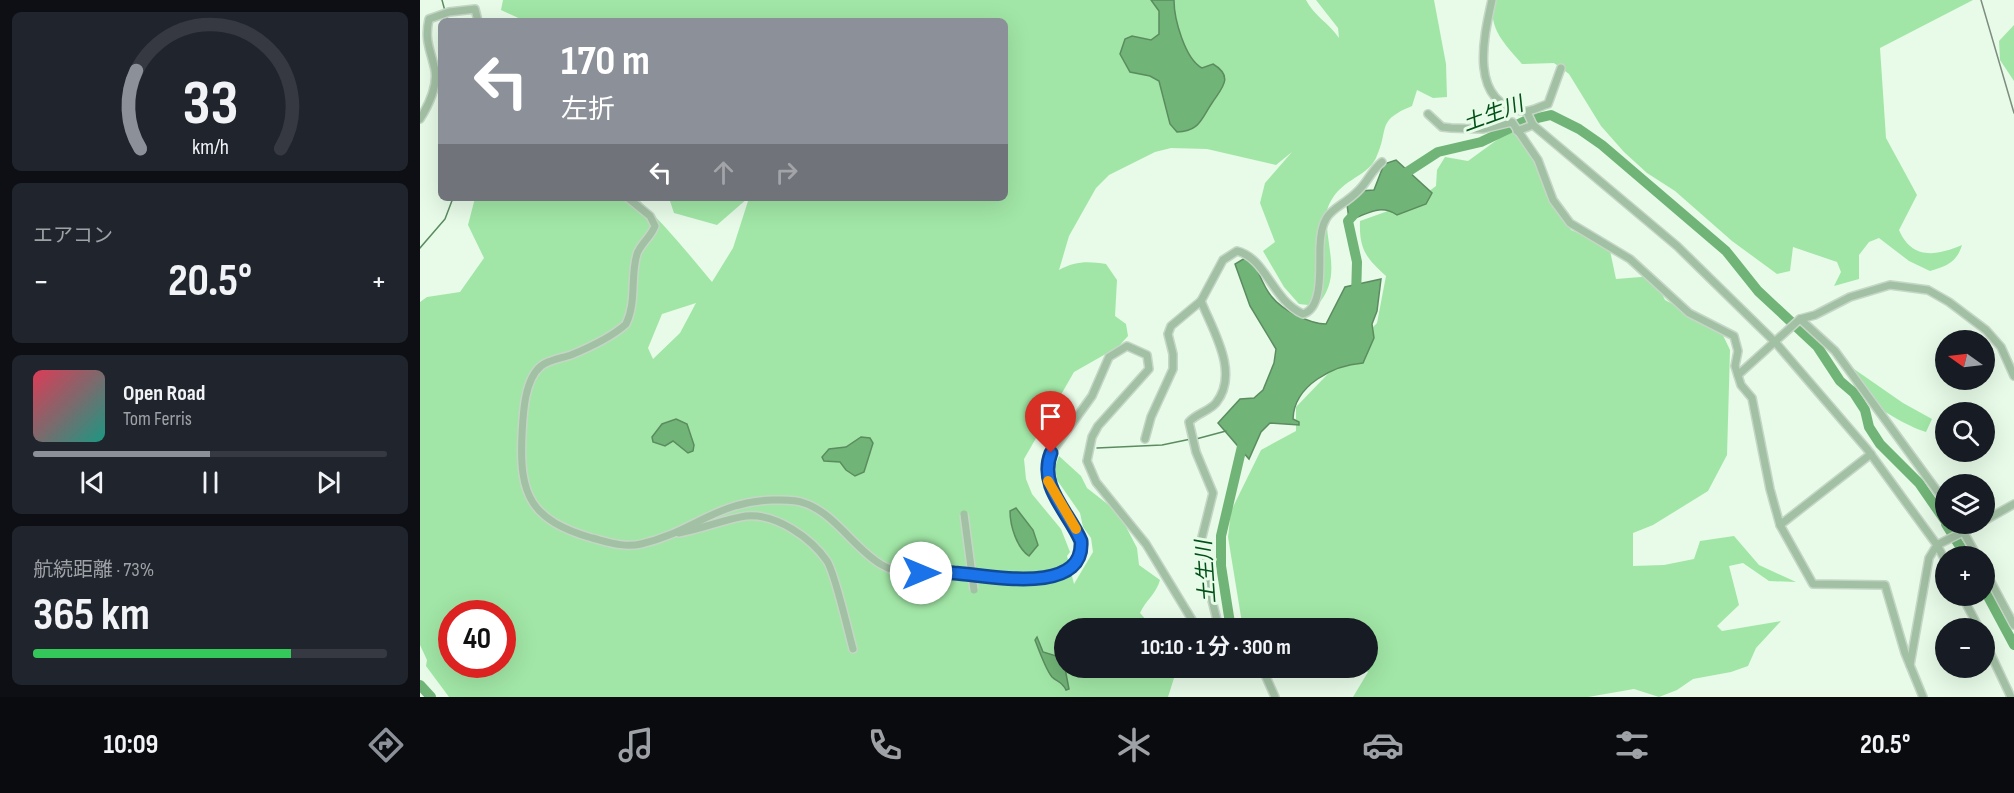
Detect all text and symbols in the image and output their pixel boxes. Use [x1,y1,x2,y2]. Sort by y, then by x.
text: 170 m [561,36,650,87]
icon: left [462,42,540,120]
text: 33 [182,67,238,142]
water label: 土生川 [1459,91,1529,137]
text: 左折 [561,94,615,126]
text: km/h [191,135,229,160]
icon: left [644,156,677,189]
icon: ahead [707,156,740,189]
icon: right [770,156,803,189]
text: エアコン [33,224,113,248]
text: 20.5° [168,254,252,309]
text: − [33,262,49,302]
text: + [371,262,387,302]
north arrow [1935,330,1995,390]
map controls [1935,330,1995,678]
text: Open Road [123,380,205,407]
pin [1025,391,1076,453]
icon: arrive [1034,400,1067,433]
button: search [1935,402,1995,462]
text: Tom Ferris [123,407,192,431]
icon: previous [76,466,109,499]
icon: pause [194,466,227,499]
icon: next [312,466,345,499]
button: layers [1935,474,1995,534]
water label: 土生川 [1191,538,1221,604]
position arrow [889,541,953,605]
button: + [1935,546,1995,606]
text: 航続距離 · 73% [33,558,154,582]
text: 365 km [33,588,150,643]
speed limit sign: 40 [438,600,516,678]
button: − [1935,618,1995,678]
text: 10:10 · 1 分 · 300 m [1141,634,1291,661]
icon: directions [365,724,407,766]
icon: music [615,724,657,766]
icon: phone [864,724,906,766]
icon: climate [1113,724,1155,766]
icon: car [1362,724,1404,766]
icon: filters [1611,724,1653,766]
text: 10:09 [104,729,158,761]
text: 20.5° [1860,729,1910,761]

